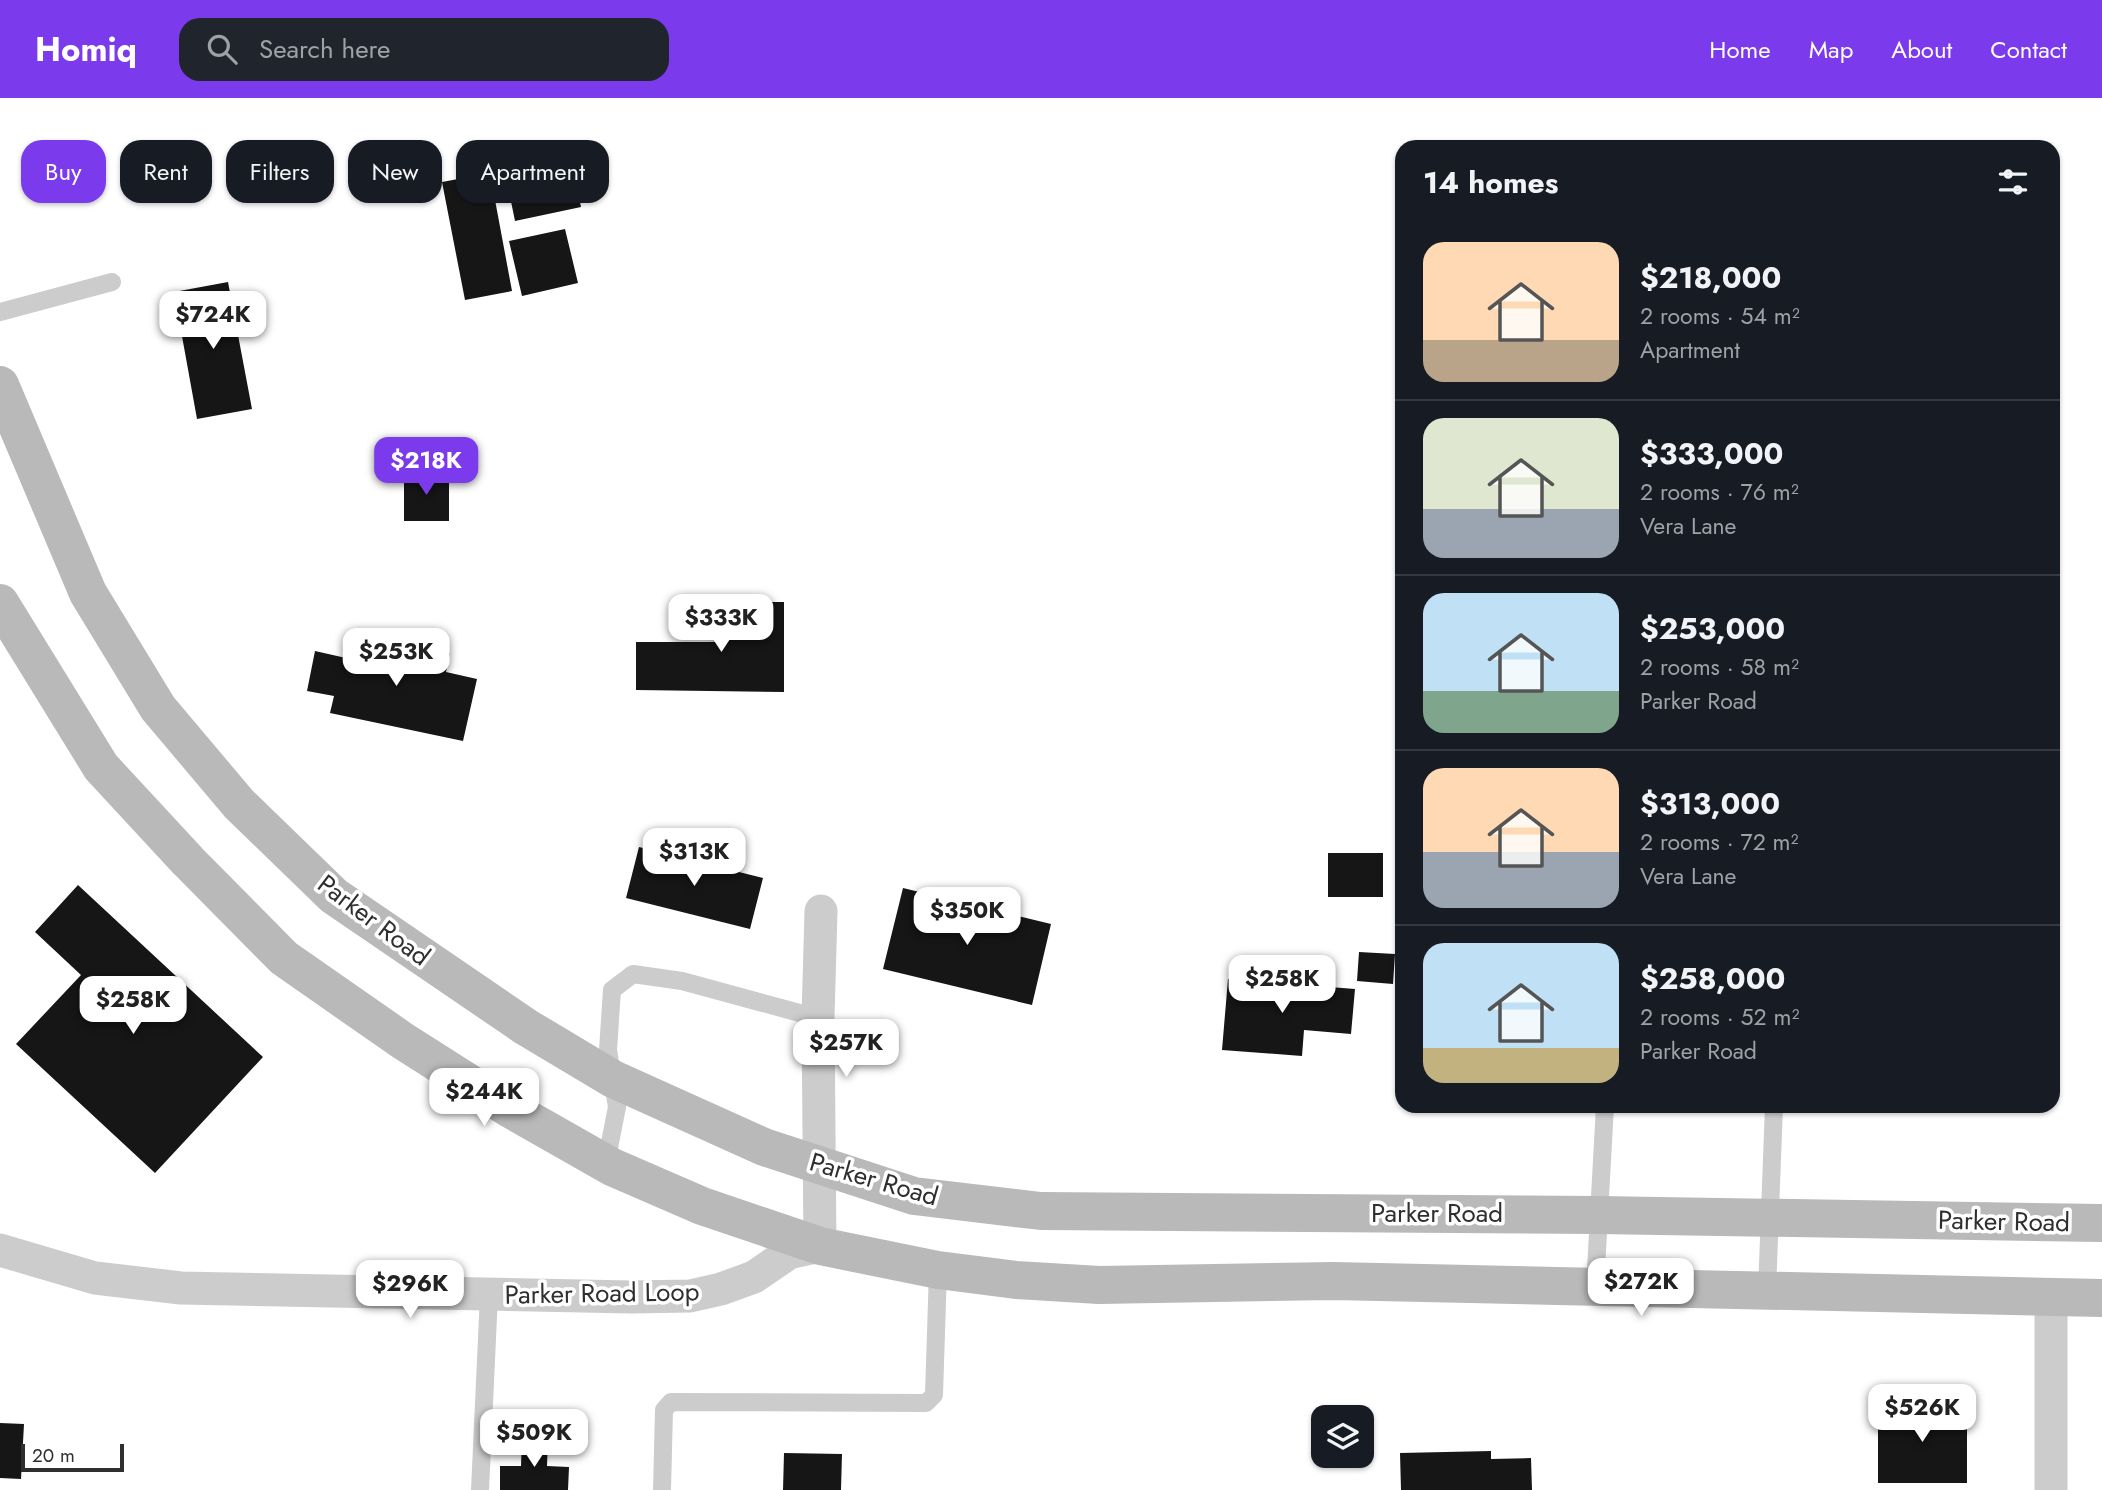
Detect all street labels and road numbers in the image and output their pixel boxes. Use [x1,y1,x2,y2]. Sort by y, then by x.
street label: Parker Road [310,865,438,975]
street label: Parker Road [805,1143,943,1215]
street label: Parker Road [1371,1194,1503,1232]
street label: Parker Road [1938,1201,2070,1241]
street label: Parker Road Loop [504,1272,700,1314]

